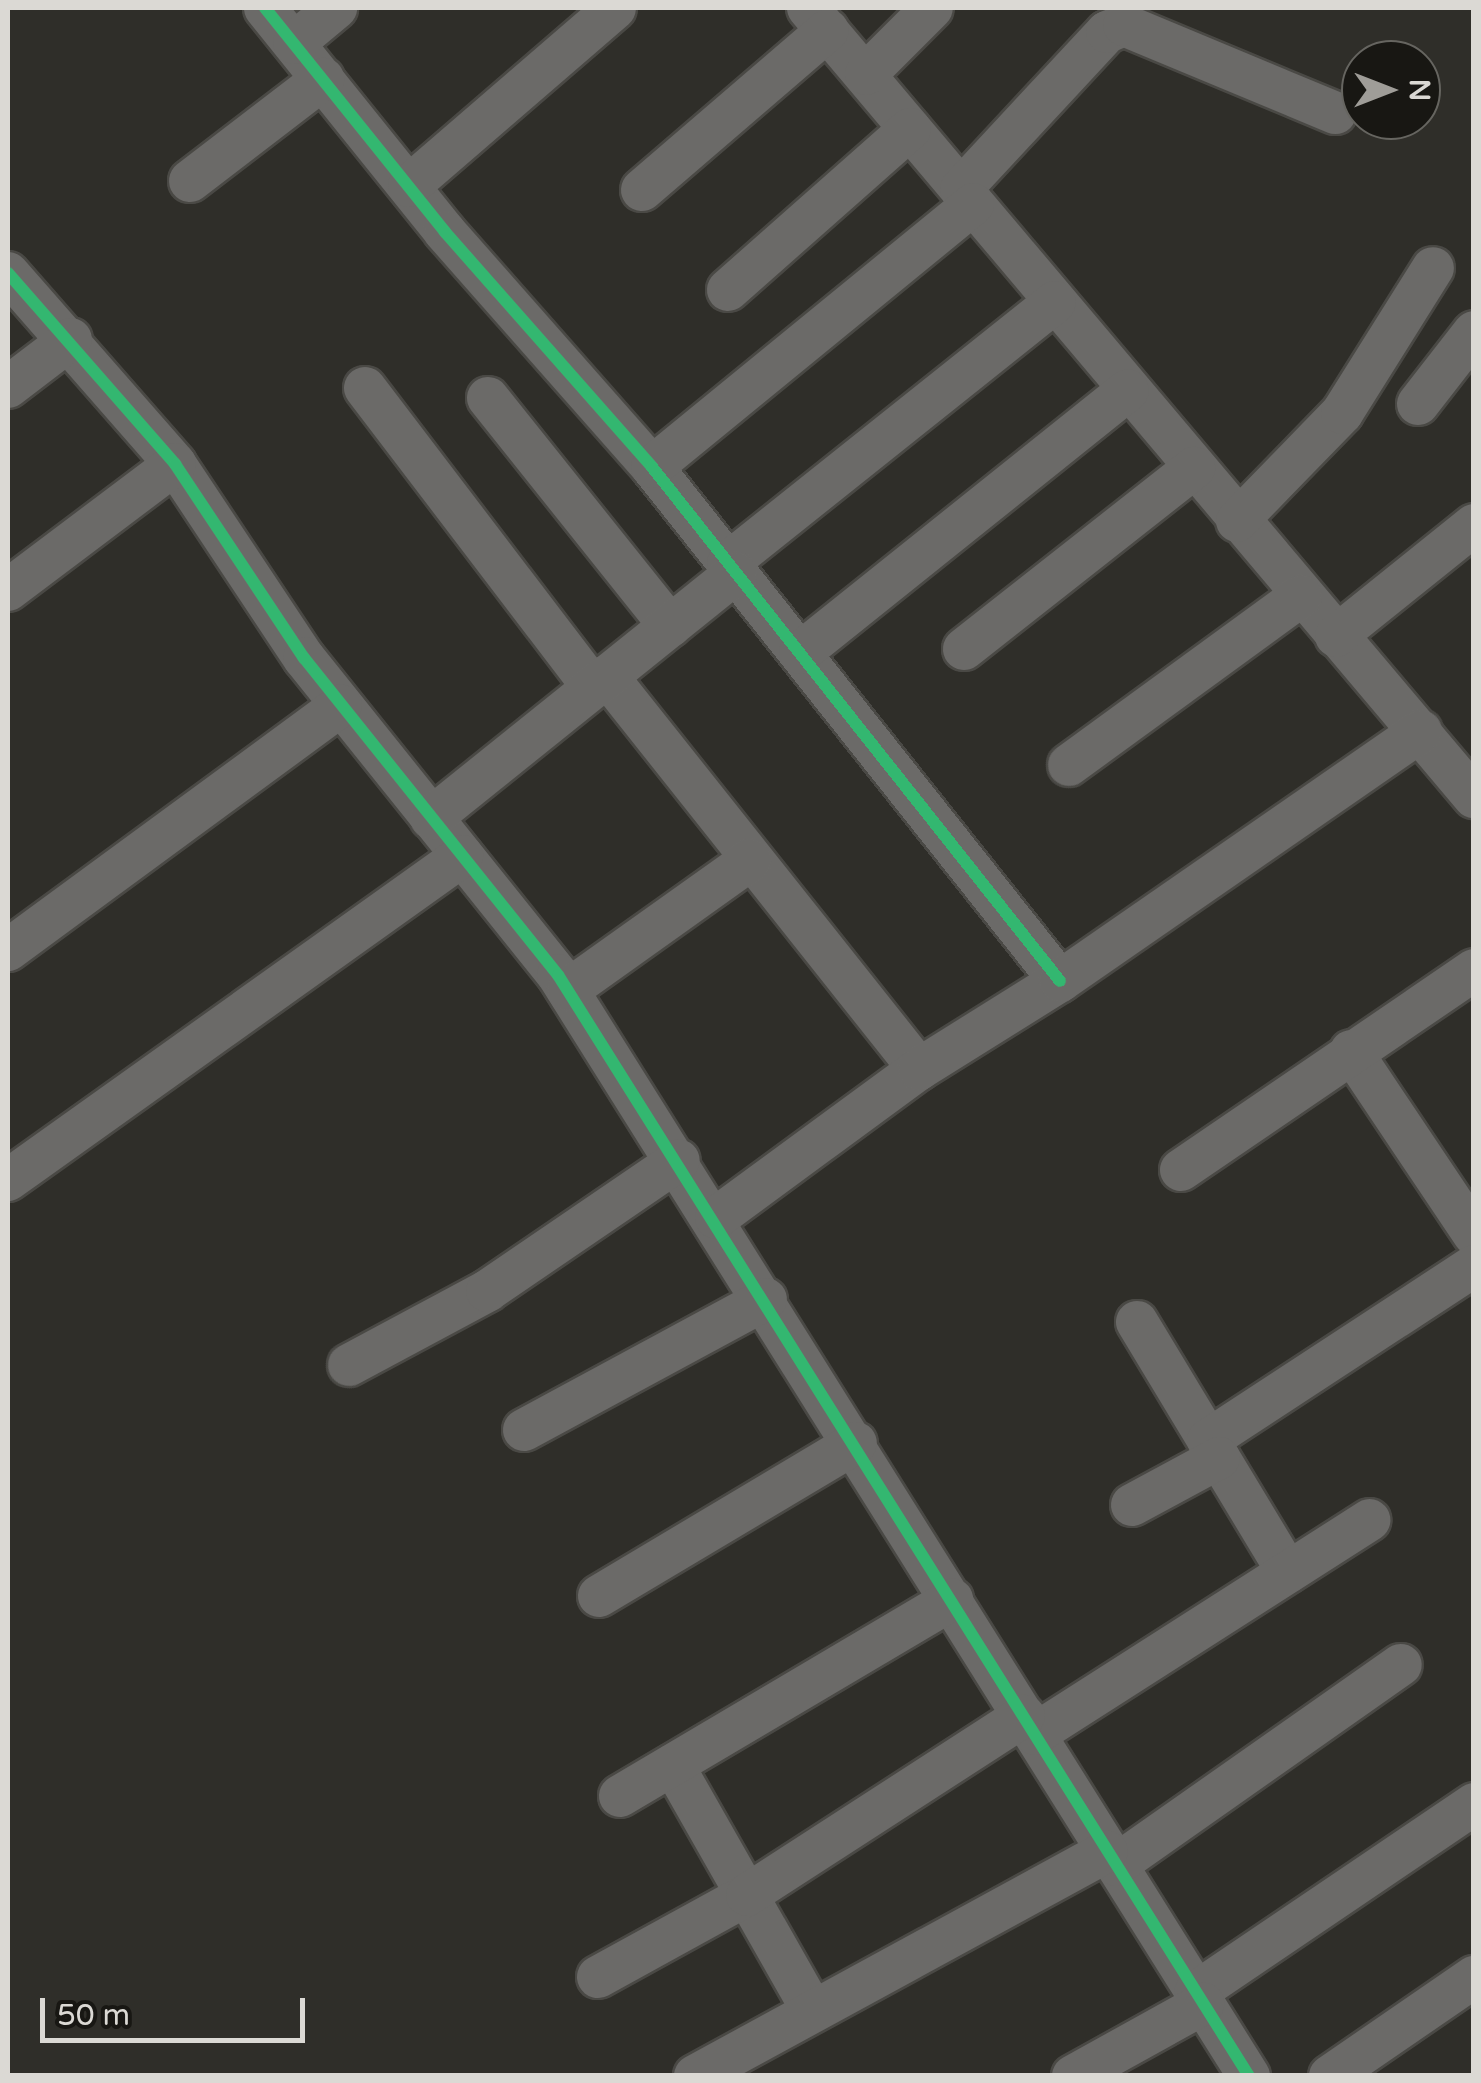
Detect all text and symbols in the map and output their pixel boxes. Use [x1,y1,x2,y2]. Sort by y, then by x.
north arrow [1341,40,1441,140]
text: N [1402,79,1436,101]
scale bar [45,1978,310,2040]
text: 50 m [57,1997,130,2034]

